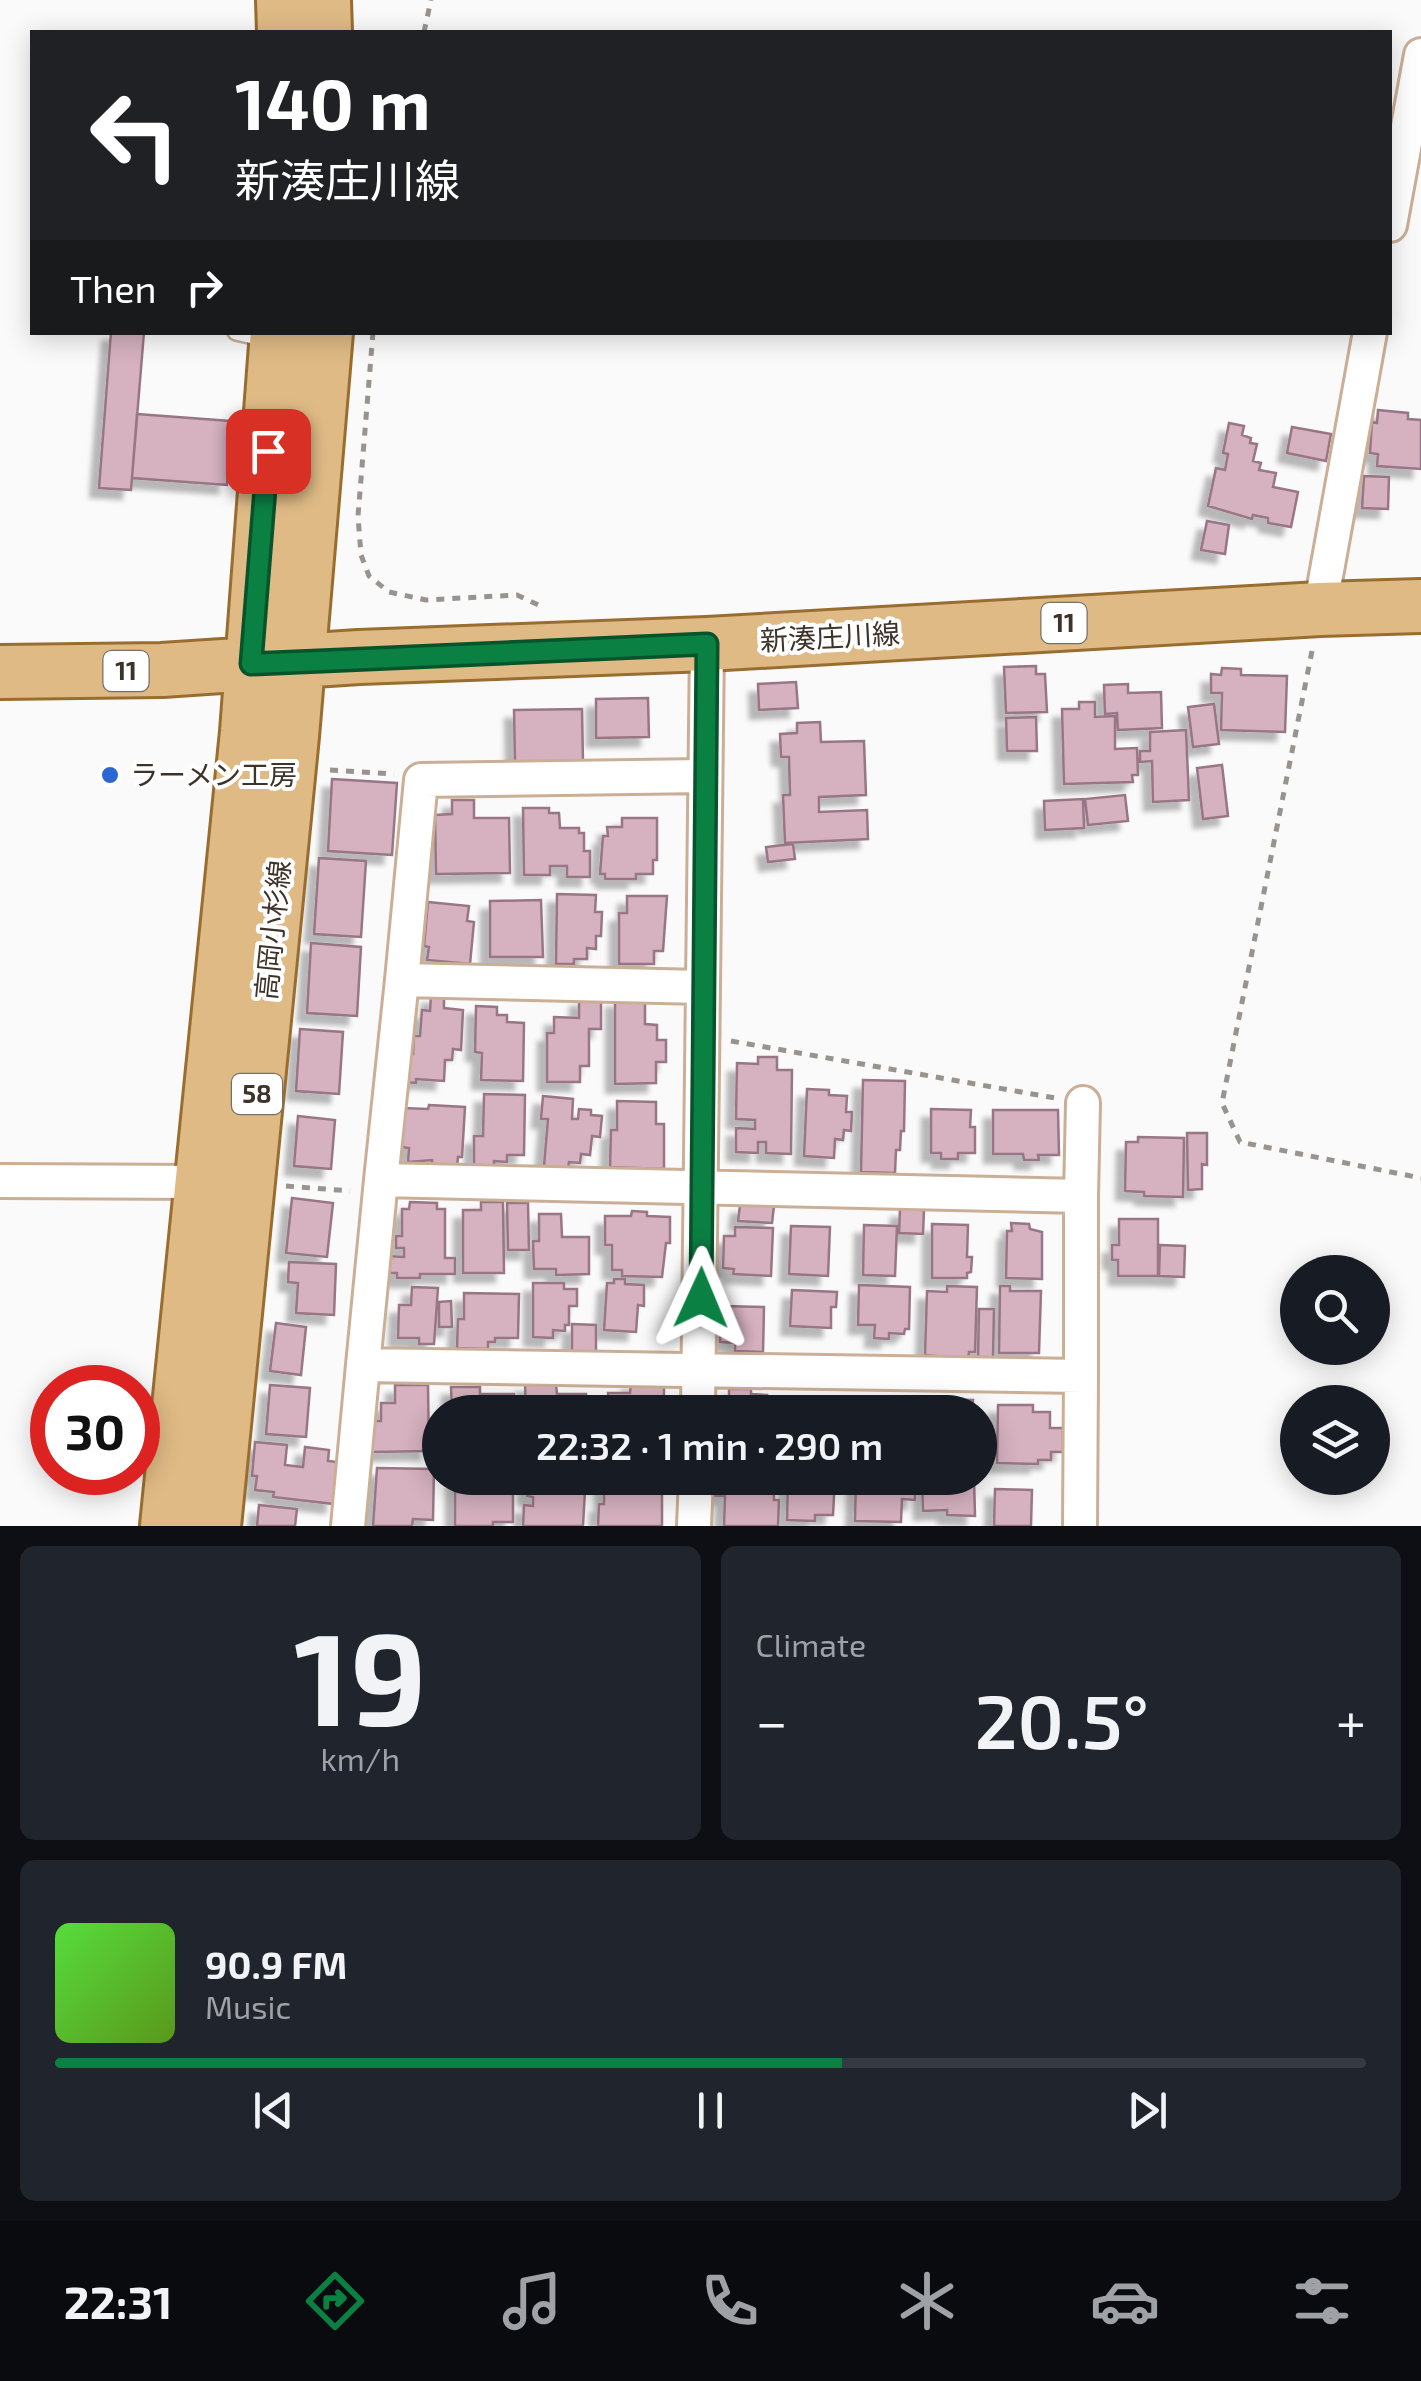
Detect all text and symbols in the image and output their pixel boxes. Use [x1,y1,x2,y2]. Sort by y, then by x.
text: 140 m [235,60,431,144]
icon: left [70,70,200,200]
text: 新湊庄川線 [235,152,460,206]
icon: right [177,260,232,315]
text: Then [70,265,157,311]
pin [226,409,311,494]
icon: arrive [241,424,296,479]
road number: 11 [1042,603,1086,643]
street label: 新湊庄川線 [759,615,901,657]
road number: 11 [104,651,148,691]
place label: ラーメン工房 [130,757,297,791]
marker: ラーメン工房 [99,764,121,786]
street label: 高岡小杉線 [248,858,296,1001]
road number: 58 [232,1074,282,1114]
position arrow [649,1246,753,1350]
map controls [1280,1255,1390,1495]
button: search [1280,1255,1390,1365]
speed limit sign: 30 [30,1365,160,1495]
button: layers [1280,1385,1390,1495]
text: 22:32 · 1 min · 290 m [536,1422,883,1468]
text: 19 [294,1596,427,1752]
text: Climate [756,1625,866,1663]
text: 20.5° [974,1674,1149,1764]
text: − [756,1687,788,1753]
text: + [1336,1687,1366,1753]
text: km/h [321,1739,400,1777]
text: 90.9 FM [205,1941,347,1987]
text: Music [205,1987,291,2025]
icon: previous [246,2083,301,2138]
icon: pause [683,2083,738,2138]
icon: next [1120,2083,1175,2138]
icon: directions [300,2266,370,2336]
icon: music [497,2266,567,2336]
icon: phone [695,2266,765,2336]
icon: climate [892,2266,962,2336]
icon: car [1090,2266,1160,2336]
icon: filters [1287,2266,1357,2336]
text: 22:31 [64,2274,173,2328]

